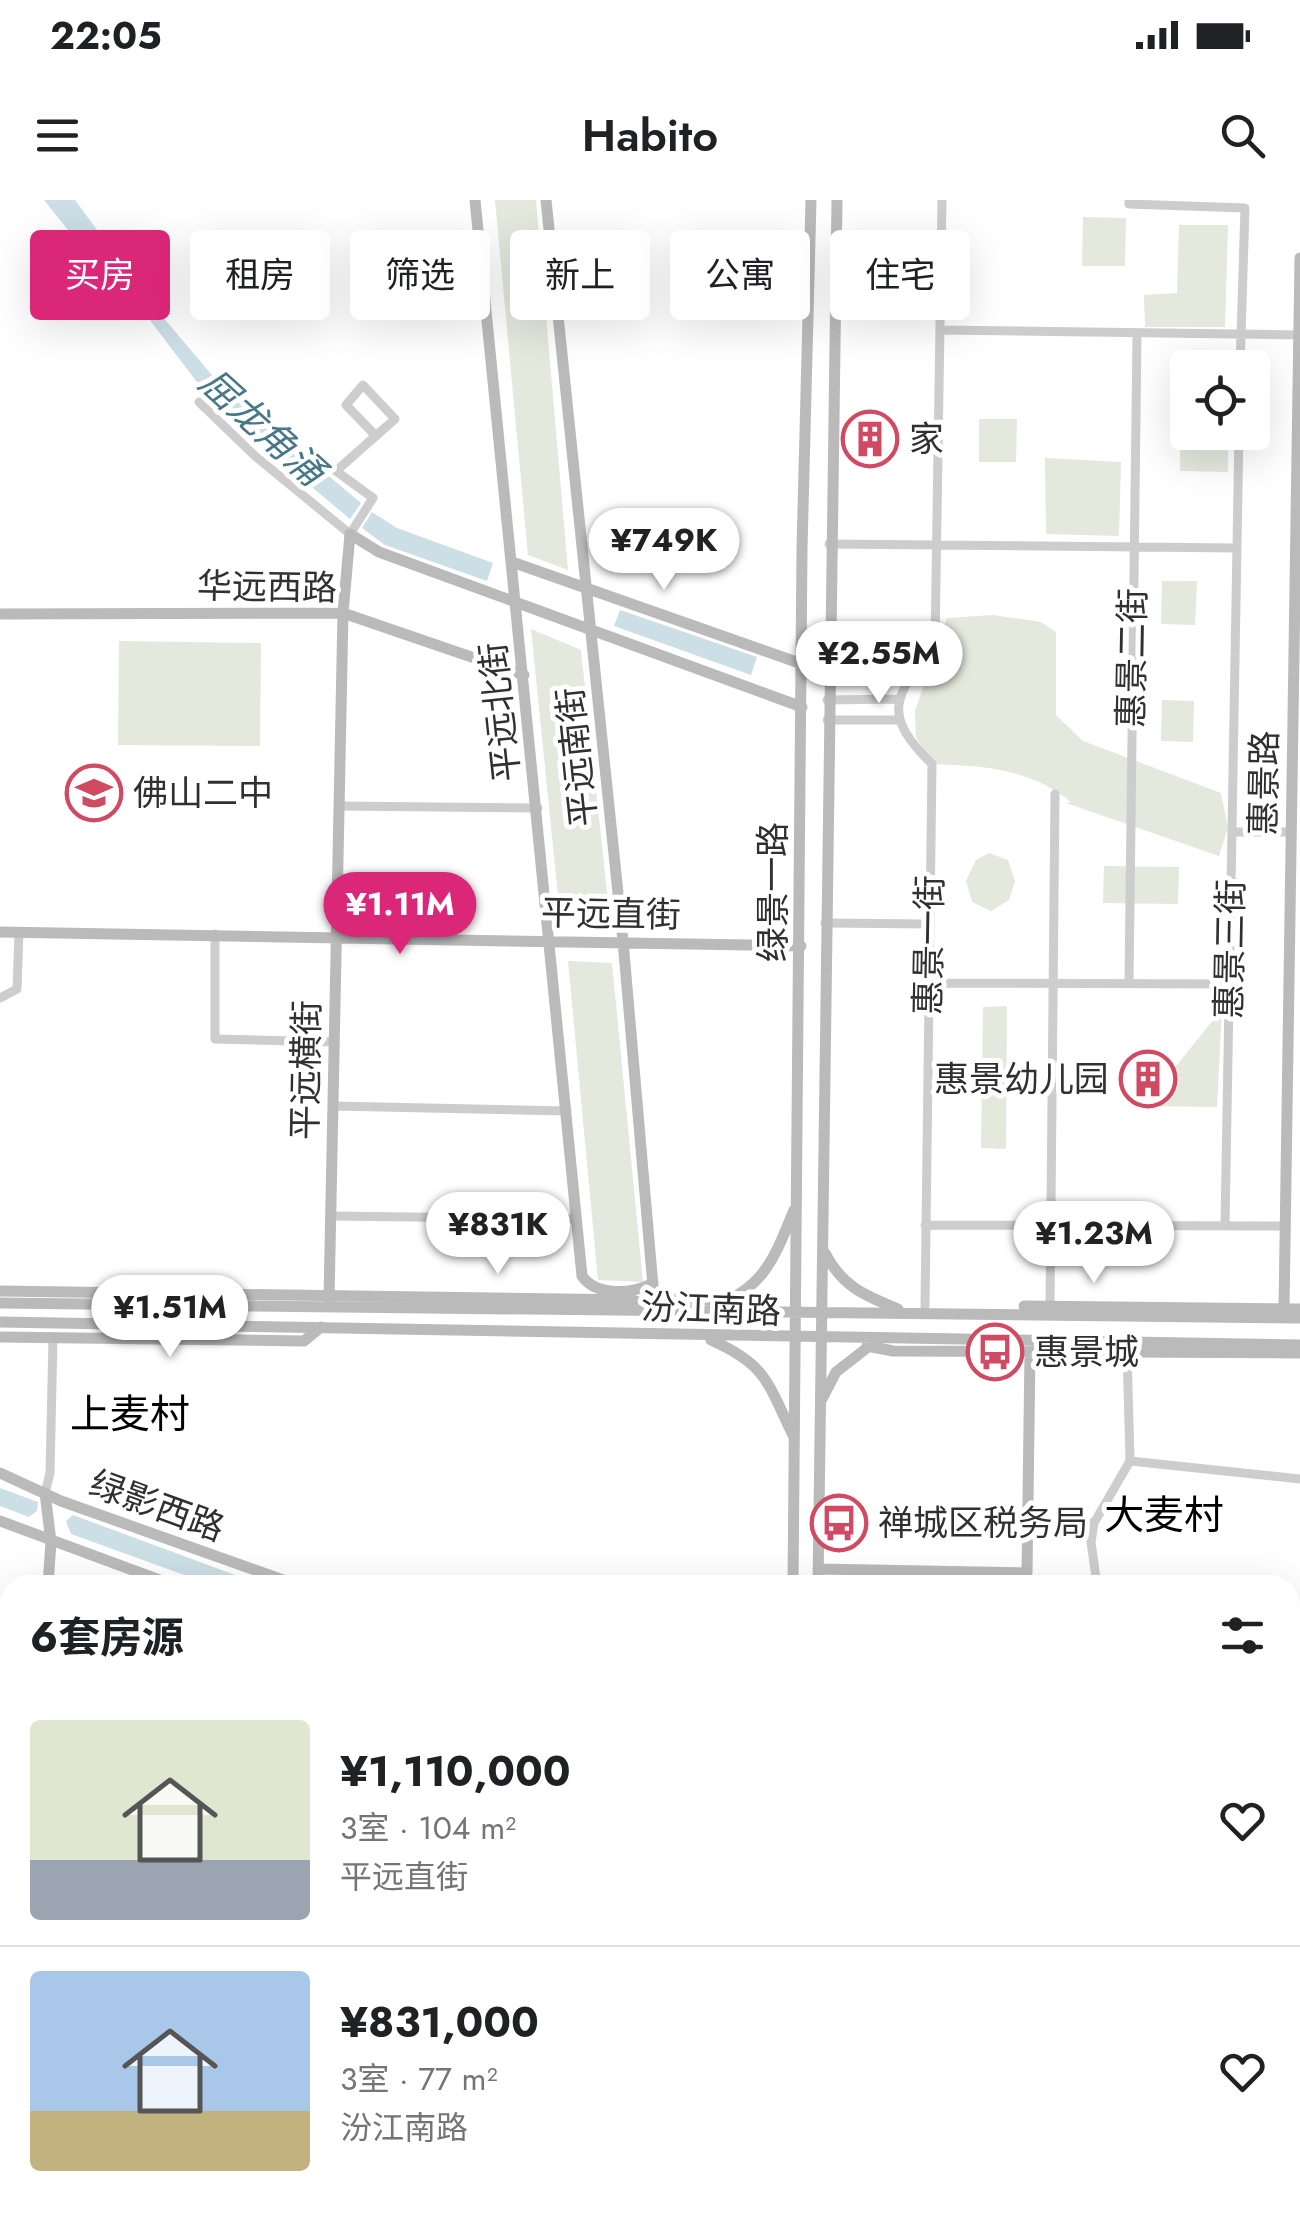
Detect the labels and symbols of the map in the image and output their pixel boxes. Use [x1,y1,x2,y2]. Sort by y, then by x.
water label: 屈龙角涌 [187,355,340,501]
building icon: 家 [840,409,900,469]
place label: 家 [909,414,944,464]
pin: ¥749K [594,508,734,593]
street label: 华远西路 [197,561,337,613]
street label: 惠景二街 [1106,588,1158,728]
pin: ¥2.55M [798,621,960,706]
street label: 平远北街 [468,640,532,784]
street label: 平远南街 [545,685,609,829]
street label: 惠景路 [1238,730,1290,836]
school or university icon: 佛山二中 [64,763,124,823]
place label: 佛山二中 [133,768,273,818]
street label: 绿景一路 [748,822,798,962]
pin: ¥1.11M [319,872,481,957]
street label: 惠景一街 [903,875,955,1015]
street label: 惠景三街 [1204,879,1256,1019]
street label: 平远直街 [541,888,681,940]
street label: 平远横街 [280,1000,332,1140]
building icon: 惠景幼儿园 [1118,1049,1178,1109]
place label: 惠景幼儿园 [934,1054,1109,1104]
pin: ¥831K [428,1192,568,1277]
pin: ¥1.23M [1013,1201,1175,1286]
pin: ¥1.51M [89,1275,251,1360]
street label: 汾江南路 [640,1282,782,1336]
bus stop icon: 惠景城 [965,1322,1025,1382]
place label: 惠景城 [1034,1327,1139,1377]
district label: 上麦村 [70,1385,190,1443]
street label: 绿影西路 [83,1459,231,1553]
district label: 大麦村 [1104,1486,1224,1544]
bus stop icon: 禅城区税务局 [809,1493,869,1553]
place label: 禅城区税务局 [878,1498,1088,1548]

